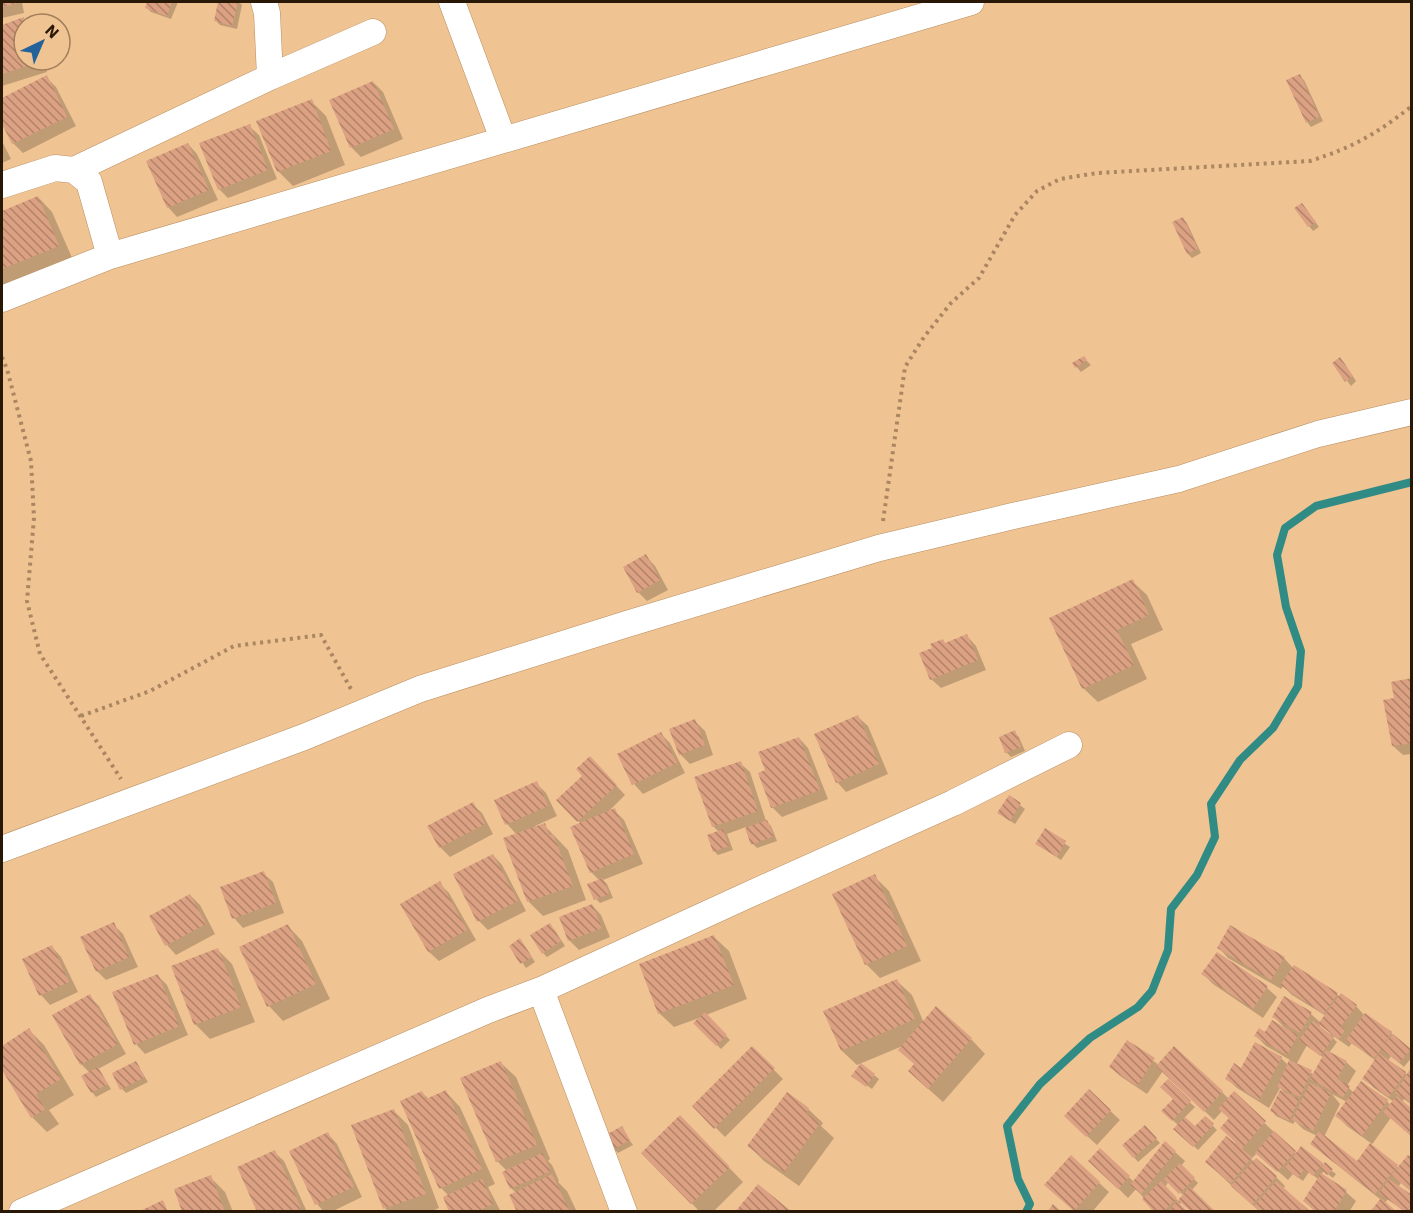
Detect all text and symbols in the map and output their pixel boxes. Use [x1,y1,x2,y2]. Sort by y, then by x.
north arrow [12,12,72,72]
text: N [41,20,64,42]

